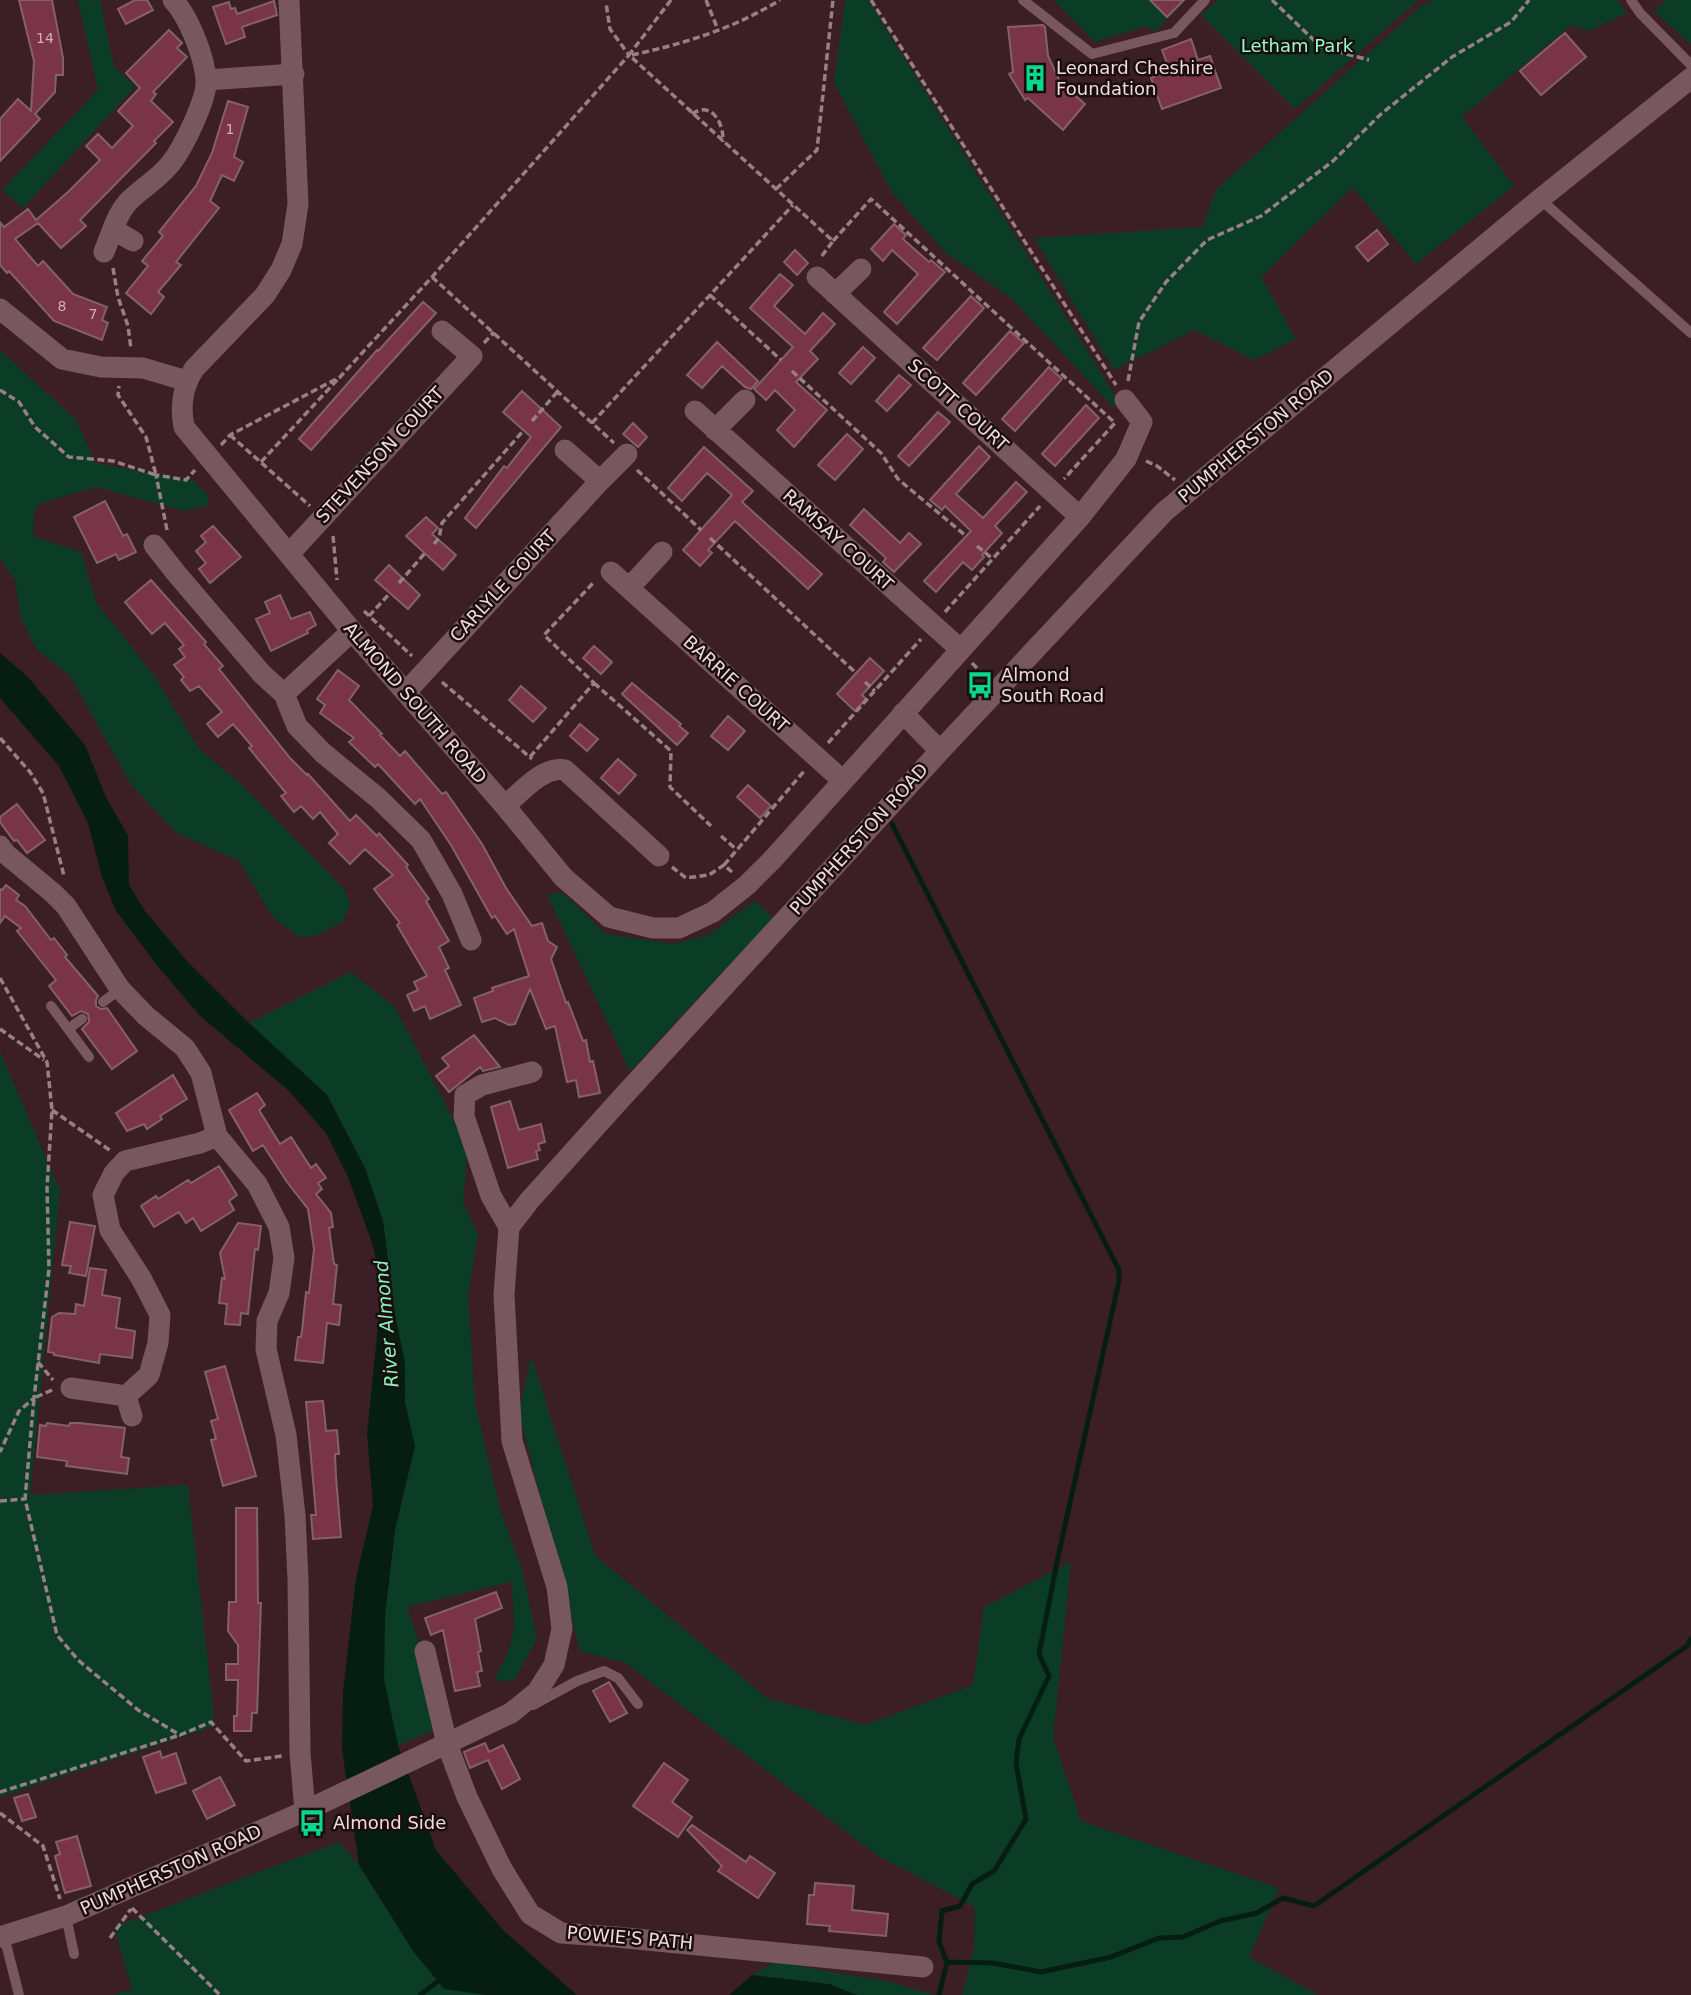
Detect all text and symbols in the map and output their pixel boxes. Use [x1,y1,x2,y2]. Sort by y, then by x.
house number: 14 [36,30,54,46]
park label: Letham Park [1241,35,1354,56]
place label: Leonard Cheshire Foundation [1056,57,1213,99]
building icon: Leonard Cheshire Foundation [1020,63,1050,93]
house number: 1 [226,121,234,137]
house number: 8 [58,298,66,314]
house number: 7 [89,306,97,322]
street label: SCOTT COURT [904,354,1014,456]
street label: PUMPHERSTON ROAD [1174,365,1338,507]
street label: STEVENSON COURT [311,382,449,527]
street label: RAMSAY COURT [779,485,899,595]
street label: CARLYLE COURT [445,525,561,646]
street label: ALMOND SOUTH ROAD [340,618,491,788]
street label: BARRIE COURT [679,631,794,737]
place label: Almond South Road [1001,664,1104,706]
bus stop icon: Almond South Road [965,670,995,700]
street label: PUMPHERSTON ROAD [785,759,932,919]
water label: River Almond [369,1258,403,1389]
bus stop icon: Almond Side [297,1808,327,1838]
place label: Almond Side [333,1812,446,1833]
street label: PUMPHERSTON ROAD [77,1820,265,1919]
street label: POWIE'S PATH [566,1922,694,1953]

